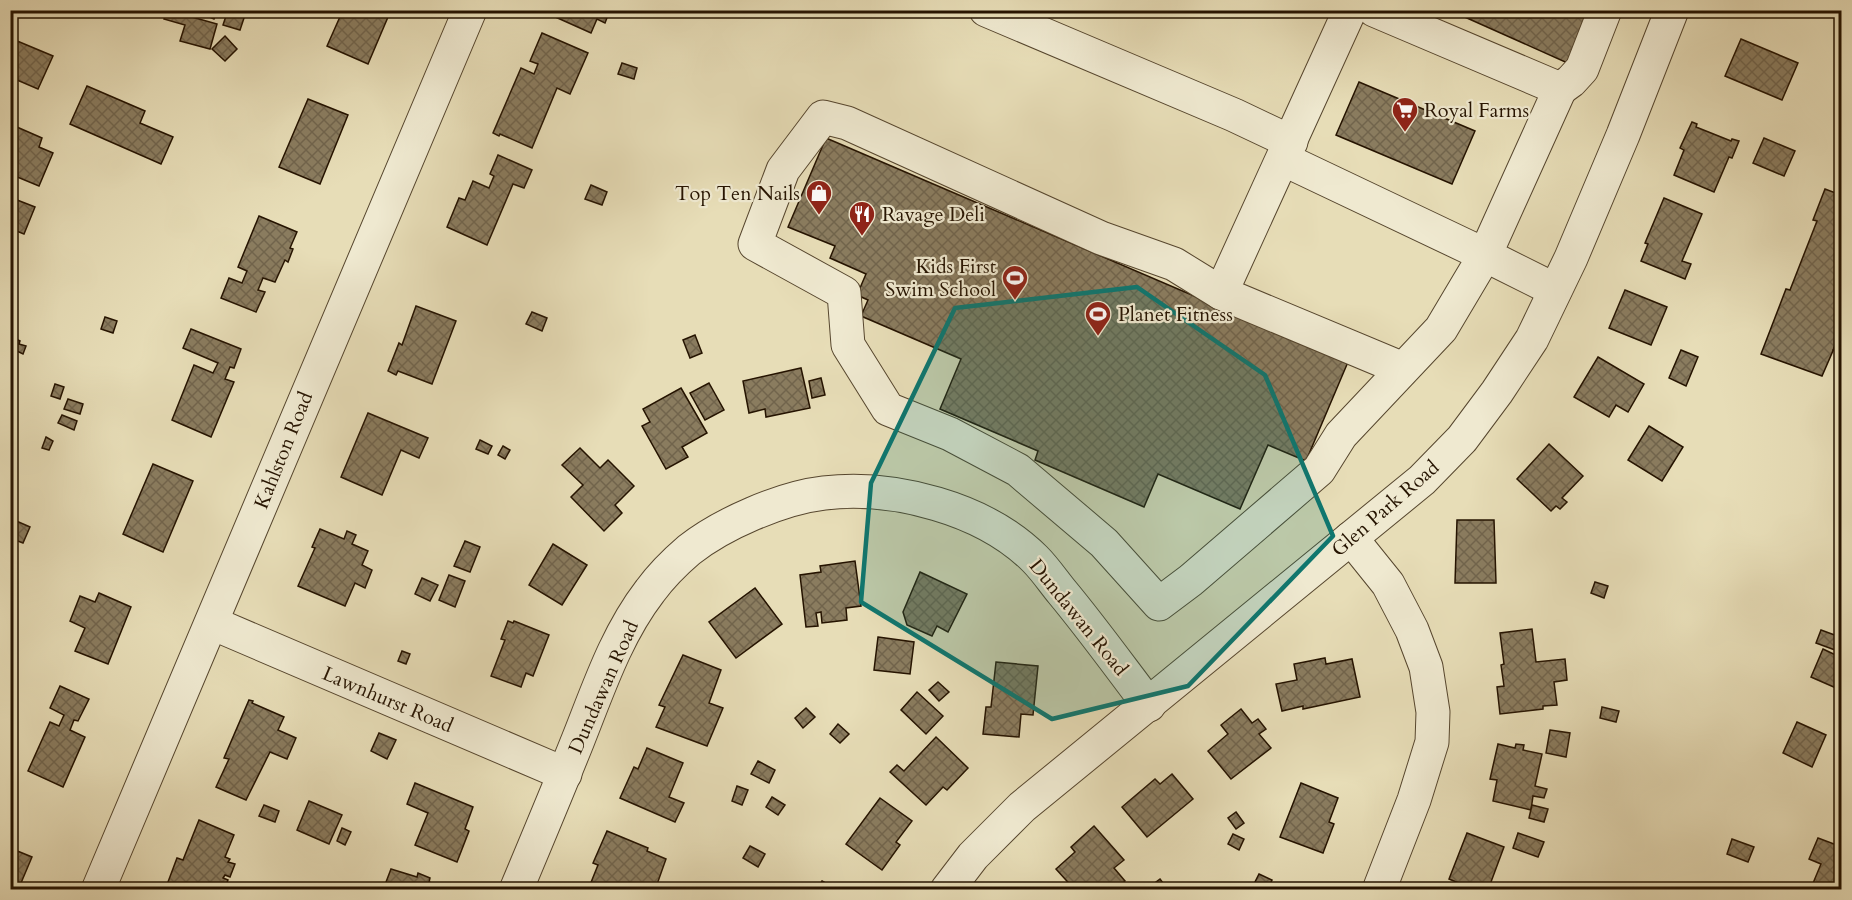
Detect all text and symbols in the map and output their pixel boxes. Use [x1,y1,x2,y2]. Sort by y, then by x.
supermarket icon: Royal Farms [1390,95,1420,133]
place label: Royal Farms [1424,97,1529,124]
shop icon: Top Ten Nails [804,178,834,216]
place label: Top Ten Nails [675,180,800,207]
restaurant icon: Ravage Deli [847,199,877,237]
place label: Ravage Deli [882,201,985,228]
place label: Kids First Swim School [885,253,997,303]
sports icon: Kids First Swim School [1000,263,1030,301]
sports icon: Planet Fitness [1083,299,1113,337]
place label: Planet Fitness [1118,301,1233,328]
street label: Kahlston Road [248,387,319,513]
street label: Glen Park Road [1326,454,1445,563]
street label: Dundawan Road [1023,553,1134,682]
street label: Dundawan Road [562,616,645,758]
street label: Lawnhurst Road [318,660,458,739]

